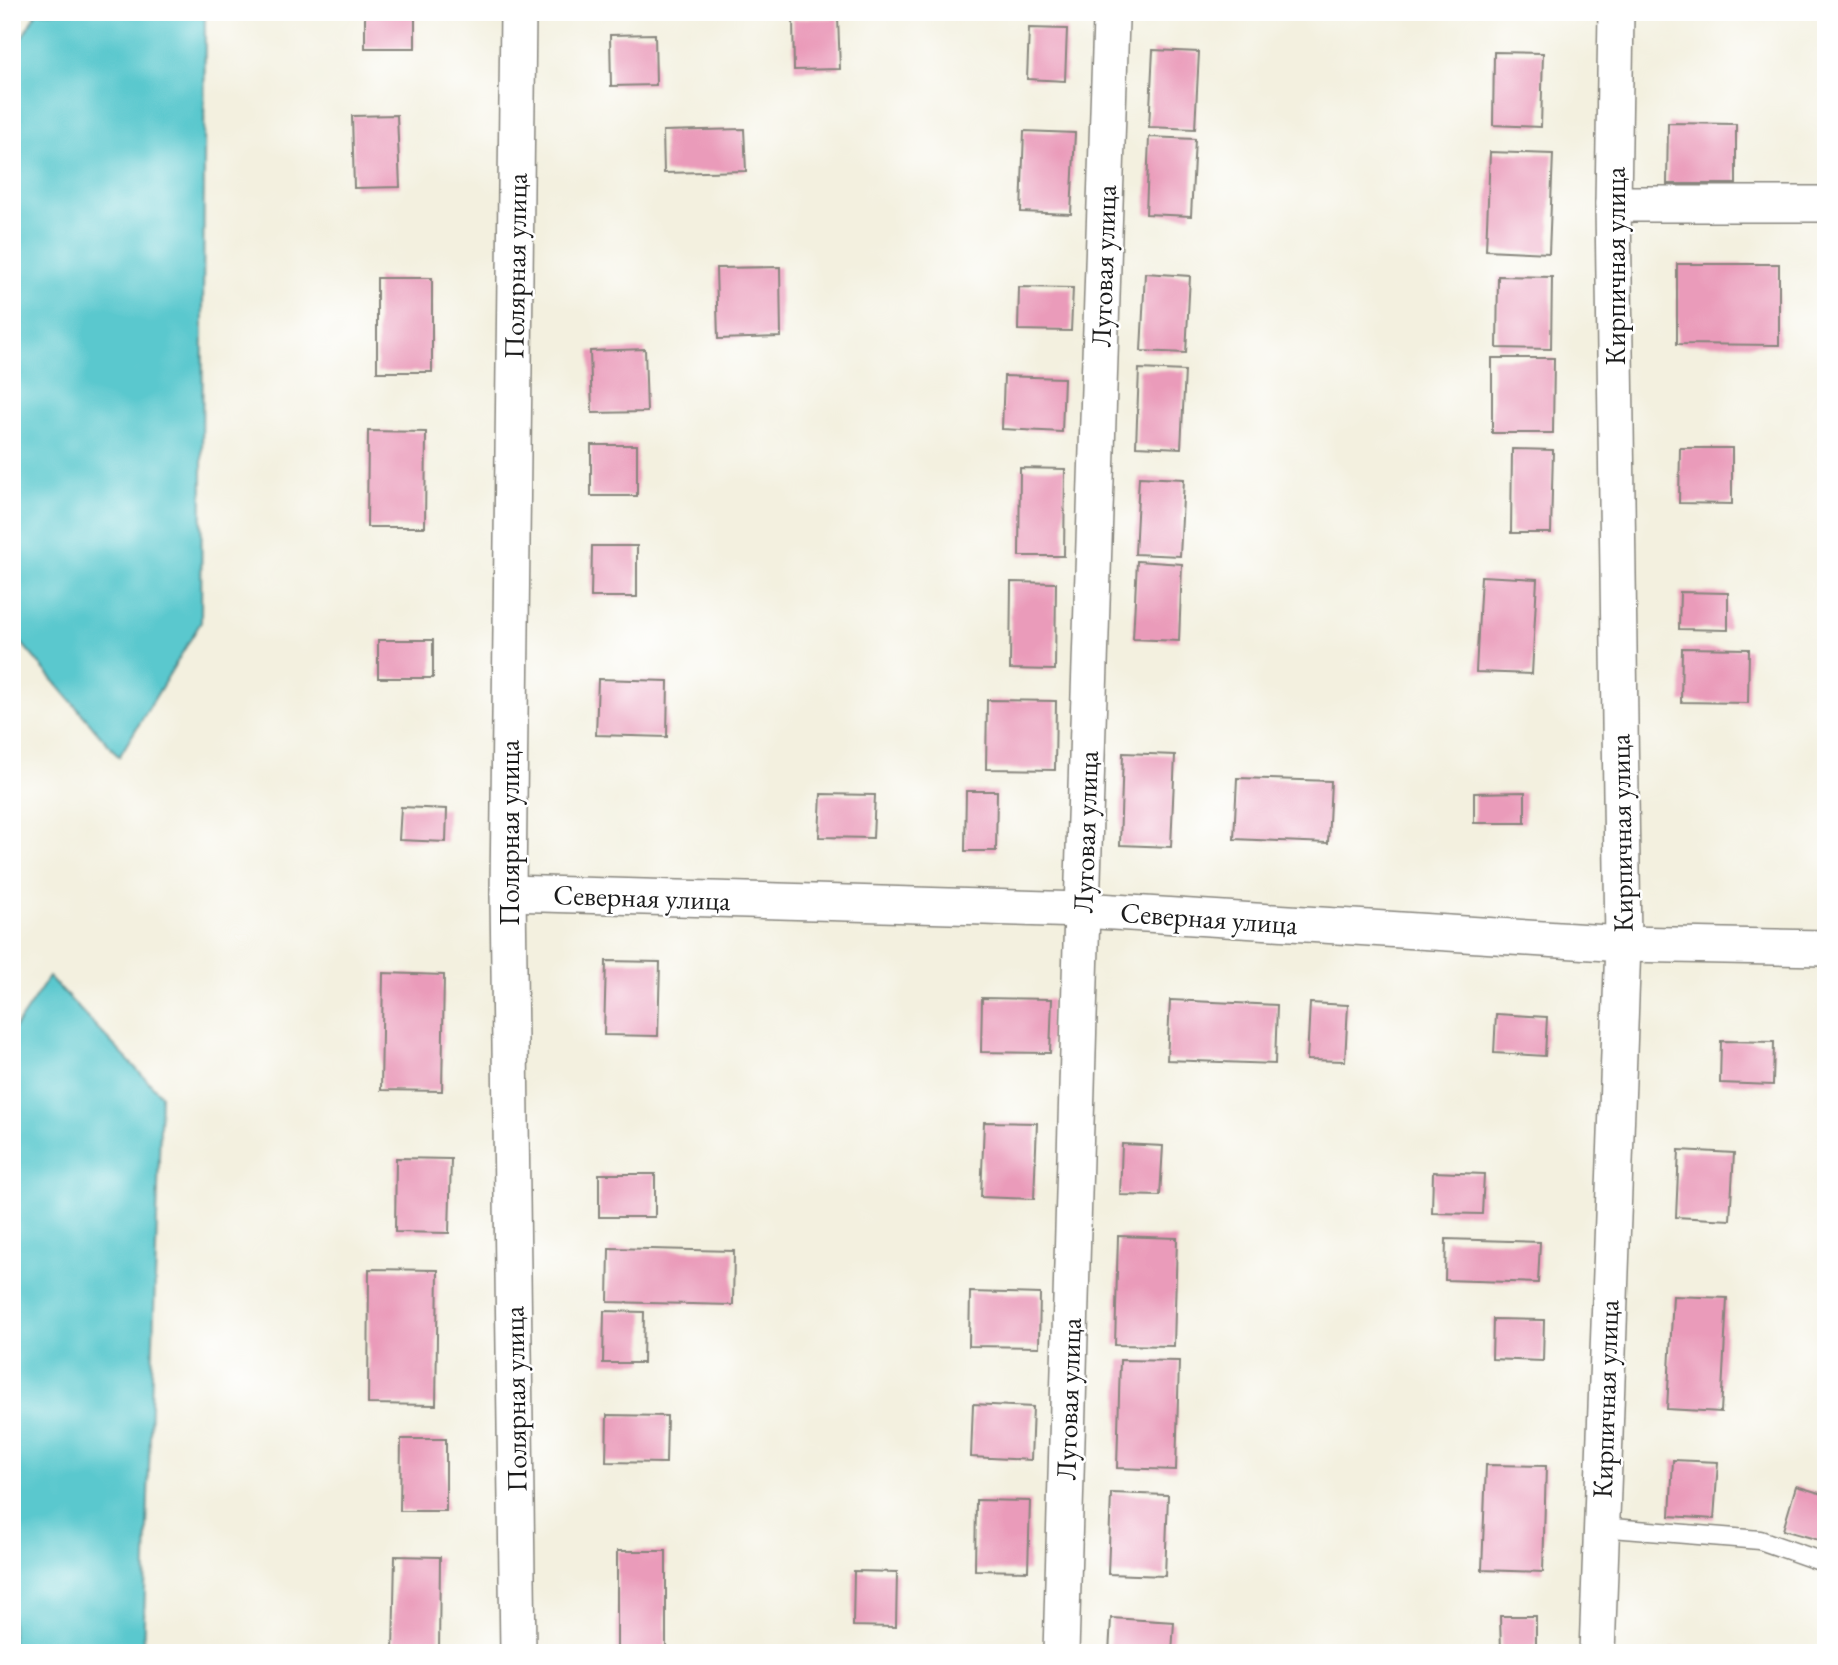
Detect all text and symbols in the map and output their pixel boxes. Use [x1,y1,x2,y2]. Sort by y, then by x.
street label: Кирпичная улица [1597,166,1633,365]
street label: Полярная улица [495,172,535,359]
street label: Луговая улица [1082,183,1124,348]
street label: Кирпичная улица [1601,733,1641,933]
street label: Полярная улица [491,739,527,926]
street label: Луговая улица [1064,749,1106,914]
street label: Северная улица [553,876,732,918]
street label: Северная улица [1119,894,1300,942]
street label: Кирпичная улица [1584,1298,1626,1499]
street label: Полярная улица [495,1305,535,1492]
street label: Луговая улица [1047,1316,1089,1481]

